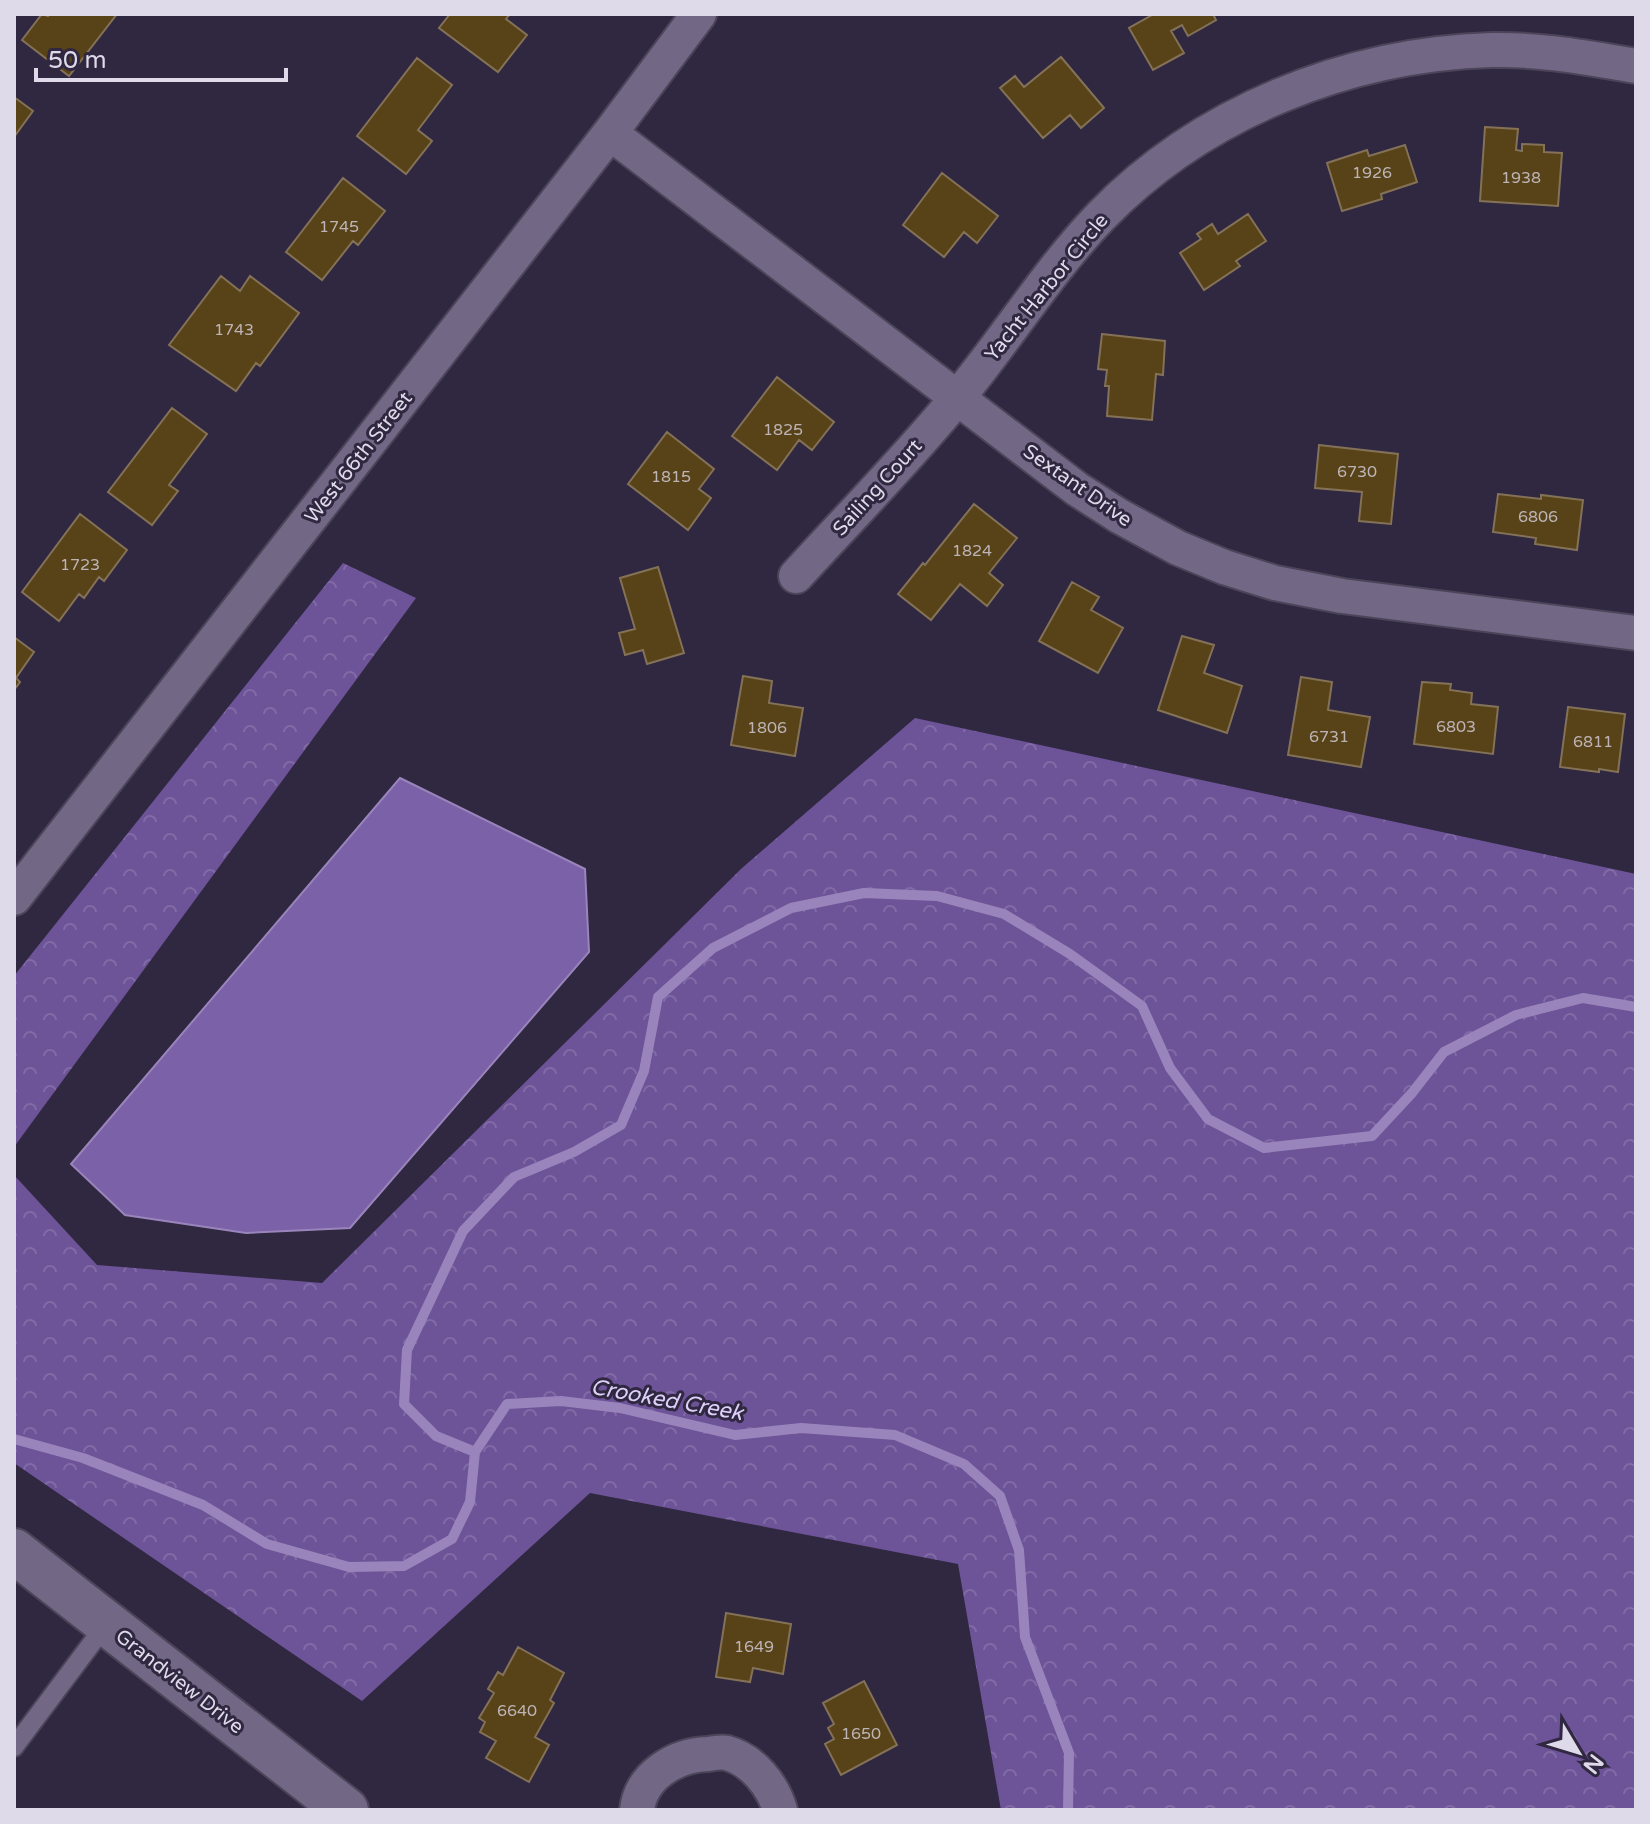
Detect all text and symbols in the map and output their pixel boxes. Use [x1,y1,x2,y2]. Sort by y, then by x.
scale bar [36,32,286,82]
text: 50 m [48,46,106,75]
house number: 1926 [1352,163,1392,183]
house number: 1938 [1501,168,1541,188]
street label: Yacht Harbor Circle [980,209,1114,366]
house number: 1745 [319,217,359,237]
house number: 1743 [214,320,254,340]
street label: West 66th Street [300,387,418,528]
house number: 1825 [763,420,803,440]
street label: Sailing Court [828,434,928,541]
street label: Sextant Drive [1018,439,1136,532]
house number: 6730 [1337,462,1377,482]
house number: 1815 [651,467,691,487]
house number: 6806 [1518,507,1558,527]
house number: 1824 [952,541,992,561]
house number: 1723 [60,555,100,575]
house number: 6803 [1436,717,1476,737]
house number: 1806 [747,718,787,738]
house number: 6731 [1309,727,1349,747]
house number: 6811 [1573,732,1613,752]
water label: Crooked Creek [589,1374,747,1427]
street label: Grandview Drive [111,1624,248,1739]
house number: 1649 [734,1637,774,1657]
house number: 6640 [497,1701,537,1721]
north arrow [1538,1712,1618,1792]
house number: 1650 [841,1724,881,1744]
text: N [1577,1749,1609,1779]

